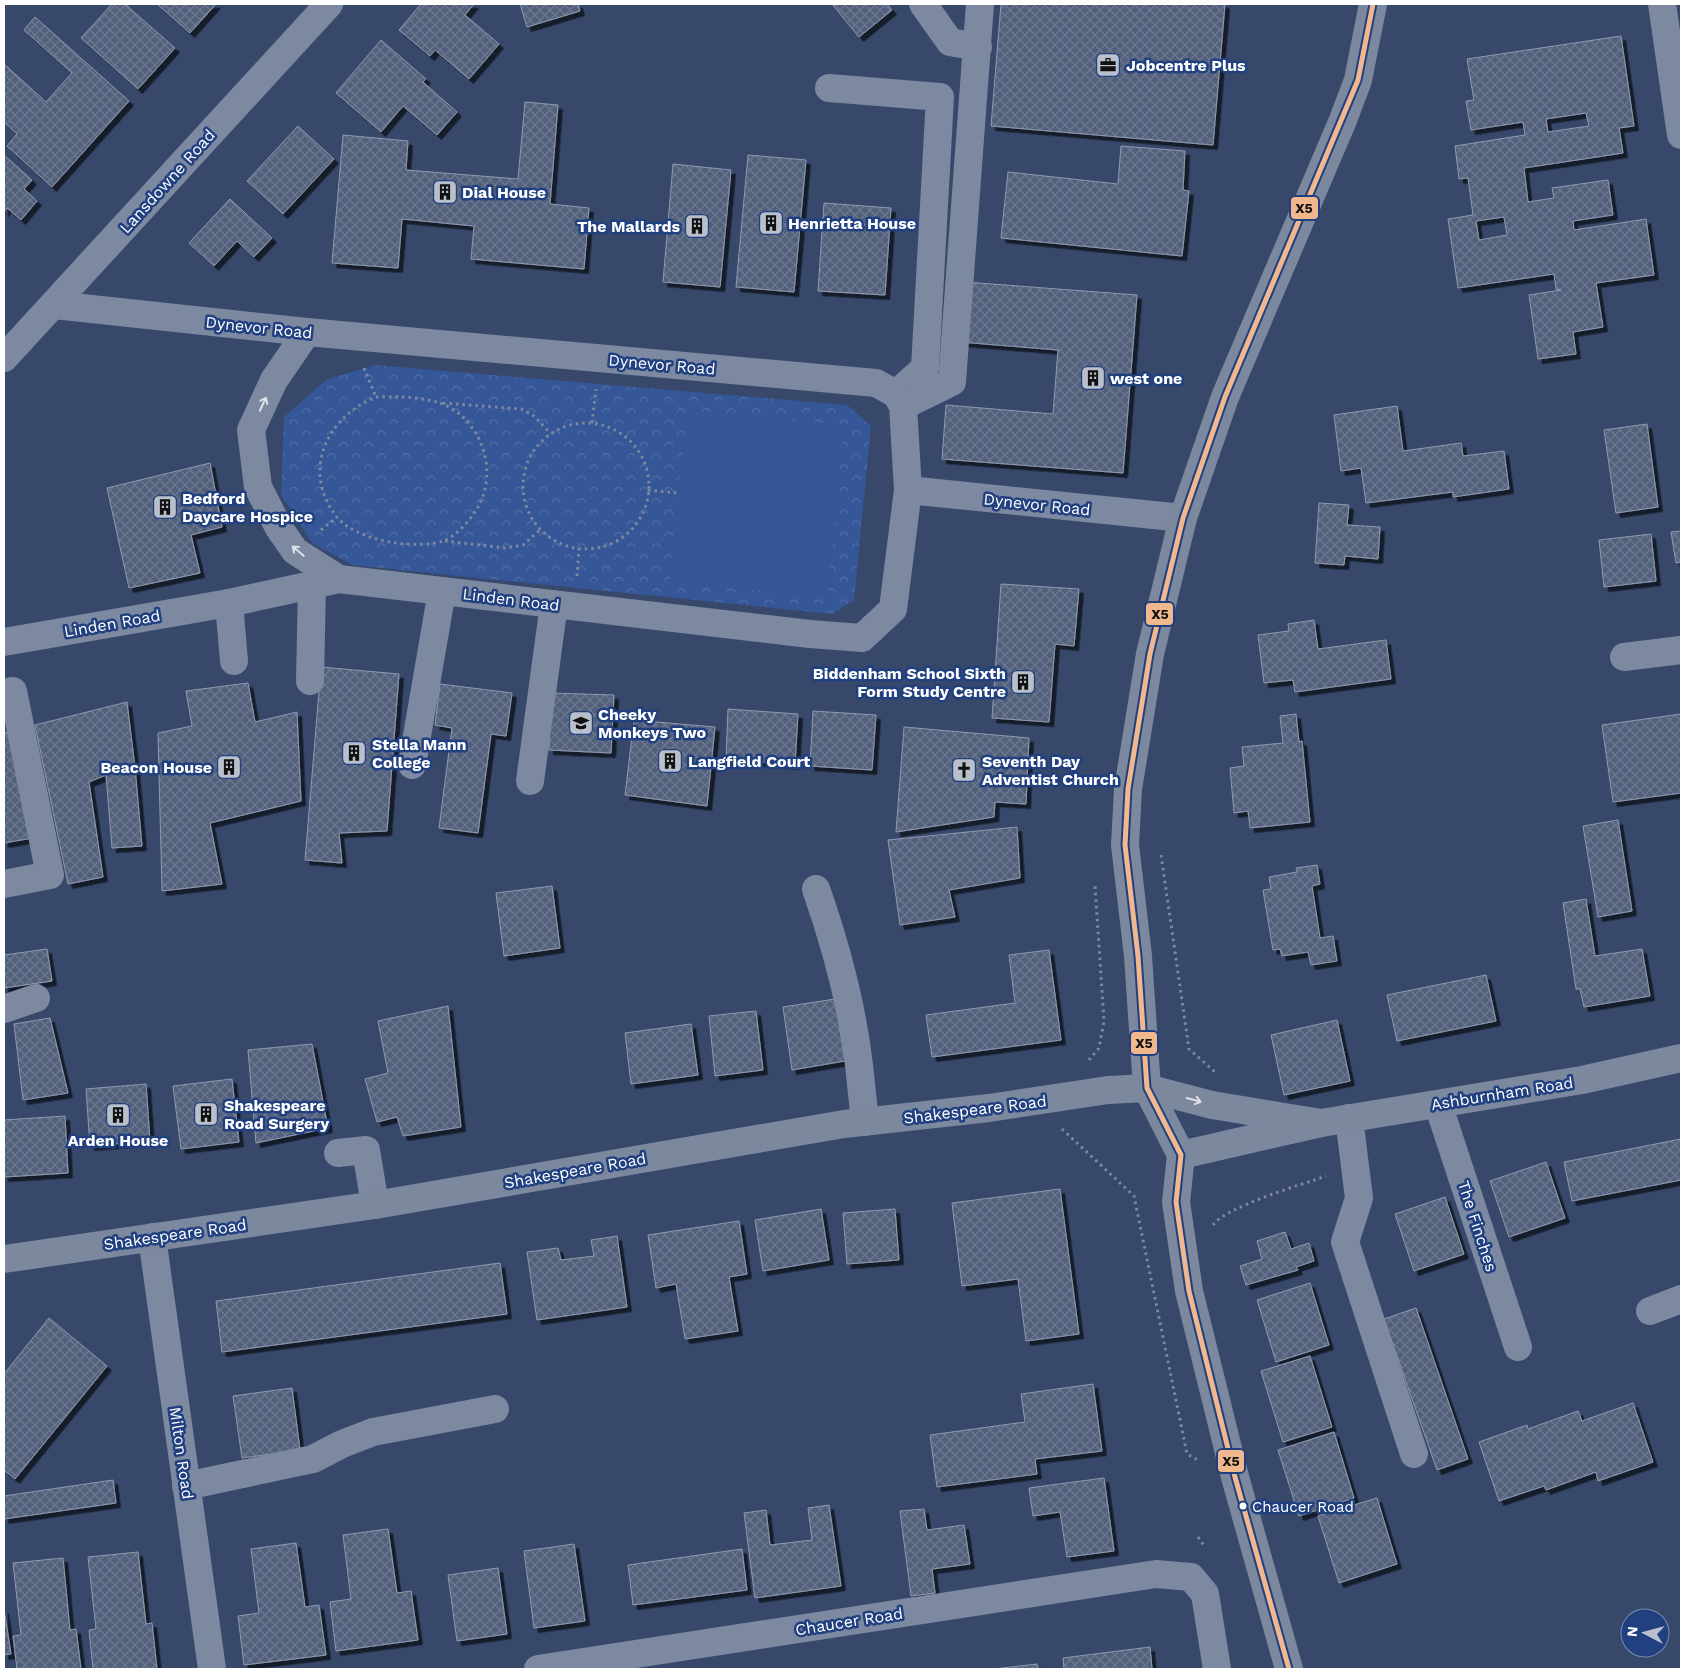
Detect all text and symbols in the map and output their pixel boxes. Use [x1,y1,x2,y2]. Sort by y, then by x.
office icon: Jobcentre Plus [1095,52,1121,78]
place label: Jobcentre Plus [1126,56,1246,75]
street label: Lansdowne Road [116,125,219,237]
building icon: Dial House [432,179,458,205]
place label: Dial House [462,183,546,202]
line badge: X5 [1290,196,1319,220]
text: X5 [1295,200,1313,216]
building icon: Henrietta House [758,210,784,236]
building icon: The Mallards [684,213,710,239]
place label: Henrietta House [788,214,916,233]
place label: The Mallards [577,217,680,236]
street label: Dynevor Road [205,312,313,343]
street label: Dynevor Road [608,350,716,379]
building icon: west one [1080,365,1106,391]
place label: west one [1110,369,1182,388]
one-way arrow [258,397,268,412]
place label: Bedford Daycare Hospice [182,489,313,526]
street label: Dynevor Road [983,489,1091,520]
building icon: Bedford Daycare Hospice [152,494,178,520]
one-way arrow [292,546,305,557]
street label: Linden Road [461,584,560,615]
line badge: X5 [1145,602,1174,626]
street label: Linden Road [62,606,162,641]
text: X5 [1151,606,1169,622]
place label: Biddenham School Sixth Form Study Centre [813,664,1006,701]
building icon: Biddenham School Sixth Form Study Centre [1010,669,1036,695]
place label: Cheeky Monkeys Two [598,705,706,742]
school or university icon: Cheeky Monkeys Two [568,710,594,736]
place label: Stella Mann College [372,735,466,772]
building icon: Stella Mann College [341,740,367,766]
building icon: Langfield Court [657,748,683,774]
place label: Langfield Court [688,752,810,771]
place label: Seventh Day Adventist Church [982,752,1119,789]
building icon: Beacon House [216,754,242,780]
church icon: Seventh Day Adventist Church [951,757,977,783]
place label: Beacon House [100,758,212,777]
line badge: X5 [1130,1031,1158,1055]
text: X5 [1135,1035,1153,1051]
street label: Ashburnham Road [1430,1073,1575,1114]
street label: Shakespeare Road [902,1091,1048,1128]
place label: Shakespeare Road Surgery [224,1096,330,1133]
one-way arrow [1186,1096,1202,1106]
building icon: Shakespeare Road Surgery [193,1101,219,1127]
building icon: Arden House [105,1102,131,1128]
place label: Arden House [68,1131,168,1150]
street label: Shakespeare Road [503,1149,648,1192]
street label: The Finches [1454,1178,1501,1274]
street label: Shakespeare Road [102,1215,248,1254]
street label: Milton Road [166,1406,197,1501]
line badge: X5 [1217,1449,1245,1473]
text: X5 [1222,1453,1240,1469]
place label: Chaucer Road [1252,1498,1354,1516]
marker: Chaucer Road [1238,1501,1248,1511]
street label: Chaucer Road [794,1604,904,1639]
north arrow [1620,1608,1670,1658]
text: N [1624,1626,1641,1638]

